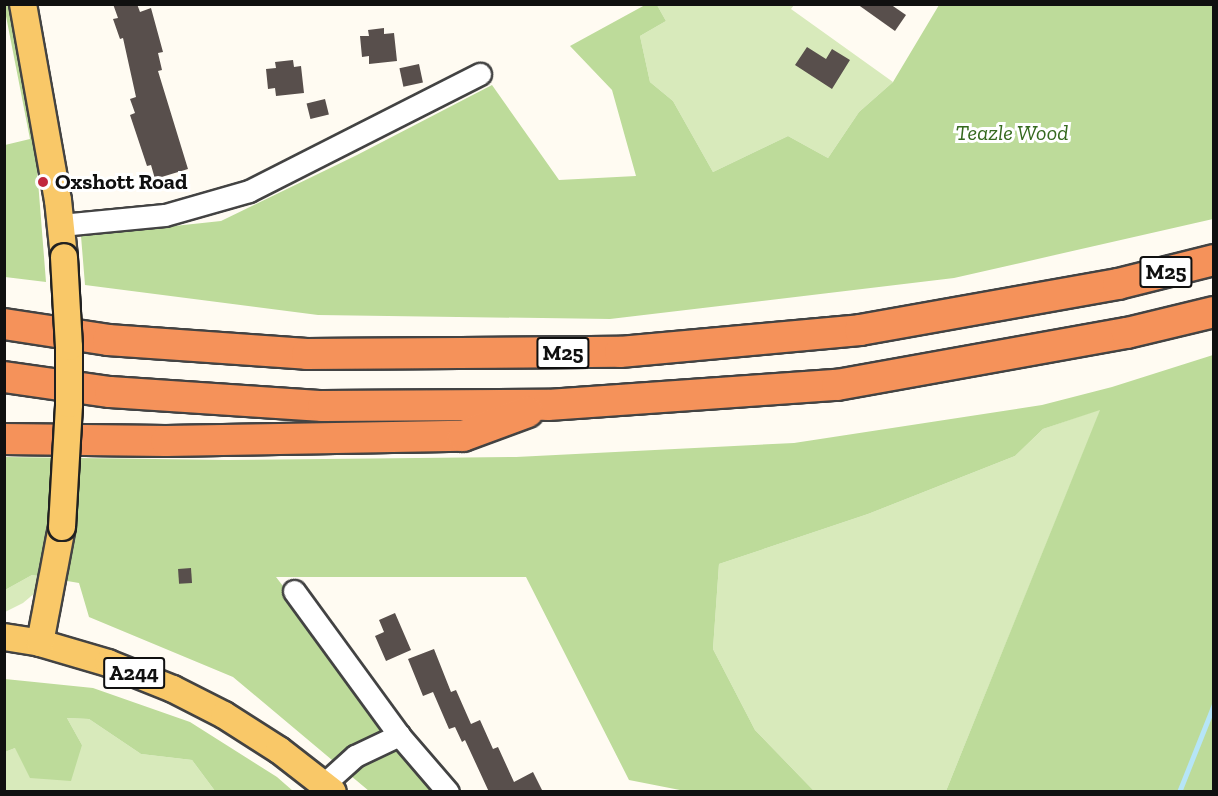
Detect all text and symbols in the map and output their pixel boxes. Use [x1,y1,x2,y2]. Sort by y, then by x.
park label: Teazle Wood [955,120,1069,146]
place label: Oxshott Road [55,169,187,195]
marker: Oxshott Road [36,175,50,189]
road number: M25 [1139,254,1193,290]
road number: M25 [536,335,590,371]
road number: A244 [102,655,166,691]

